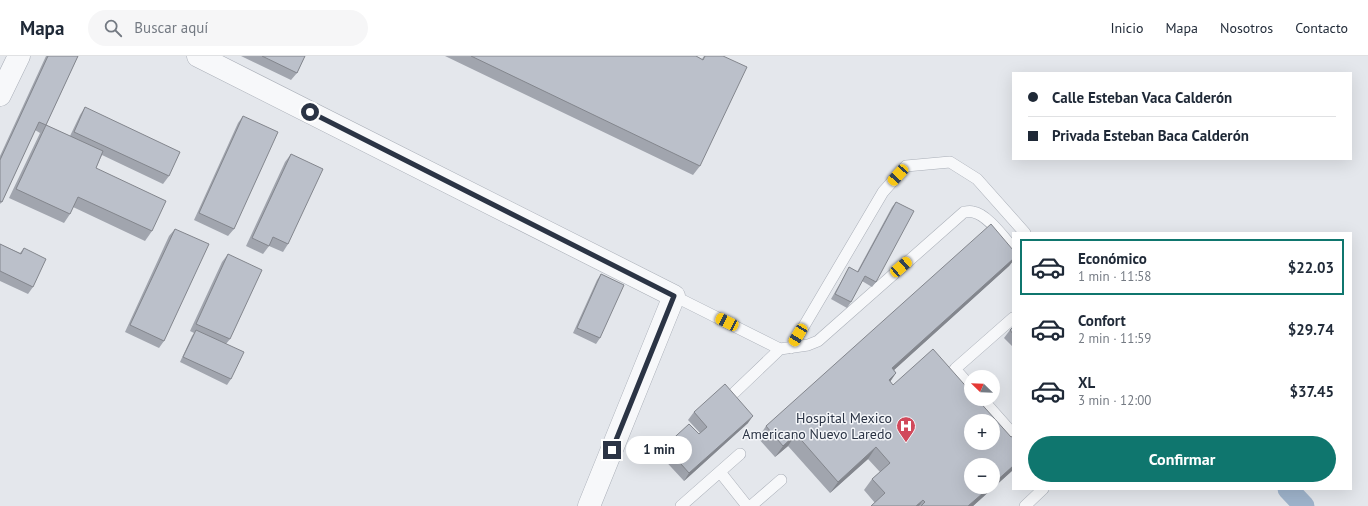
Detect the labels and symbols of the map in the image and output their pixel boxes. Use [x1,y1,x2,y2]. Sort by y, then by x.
route start [301,103,319,121]
car [886,162,910,188]
car [888,255,914,279]
car [714,311,740,333]
car [787,322,809,348]
north arrow [964,370,1000,406]
place label: Hospital Mexico Americano Nuevo Laredo [742,409,892,443]
hospital icon: Hospital Mexico Americano Nuevo Laredo [895,415,917,443]
callout: 1 min [626,436,692,464]
route end [603,441,621,459]

